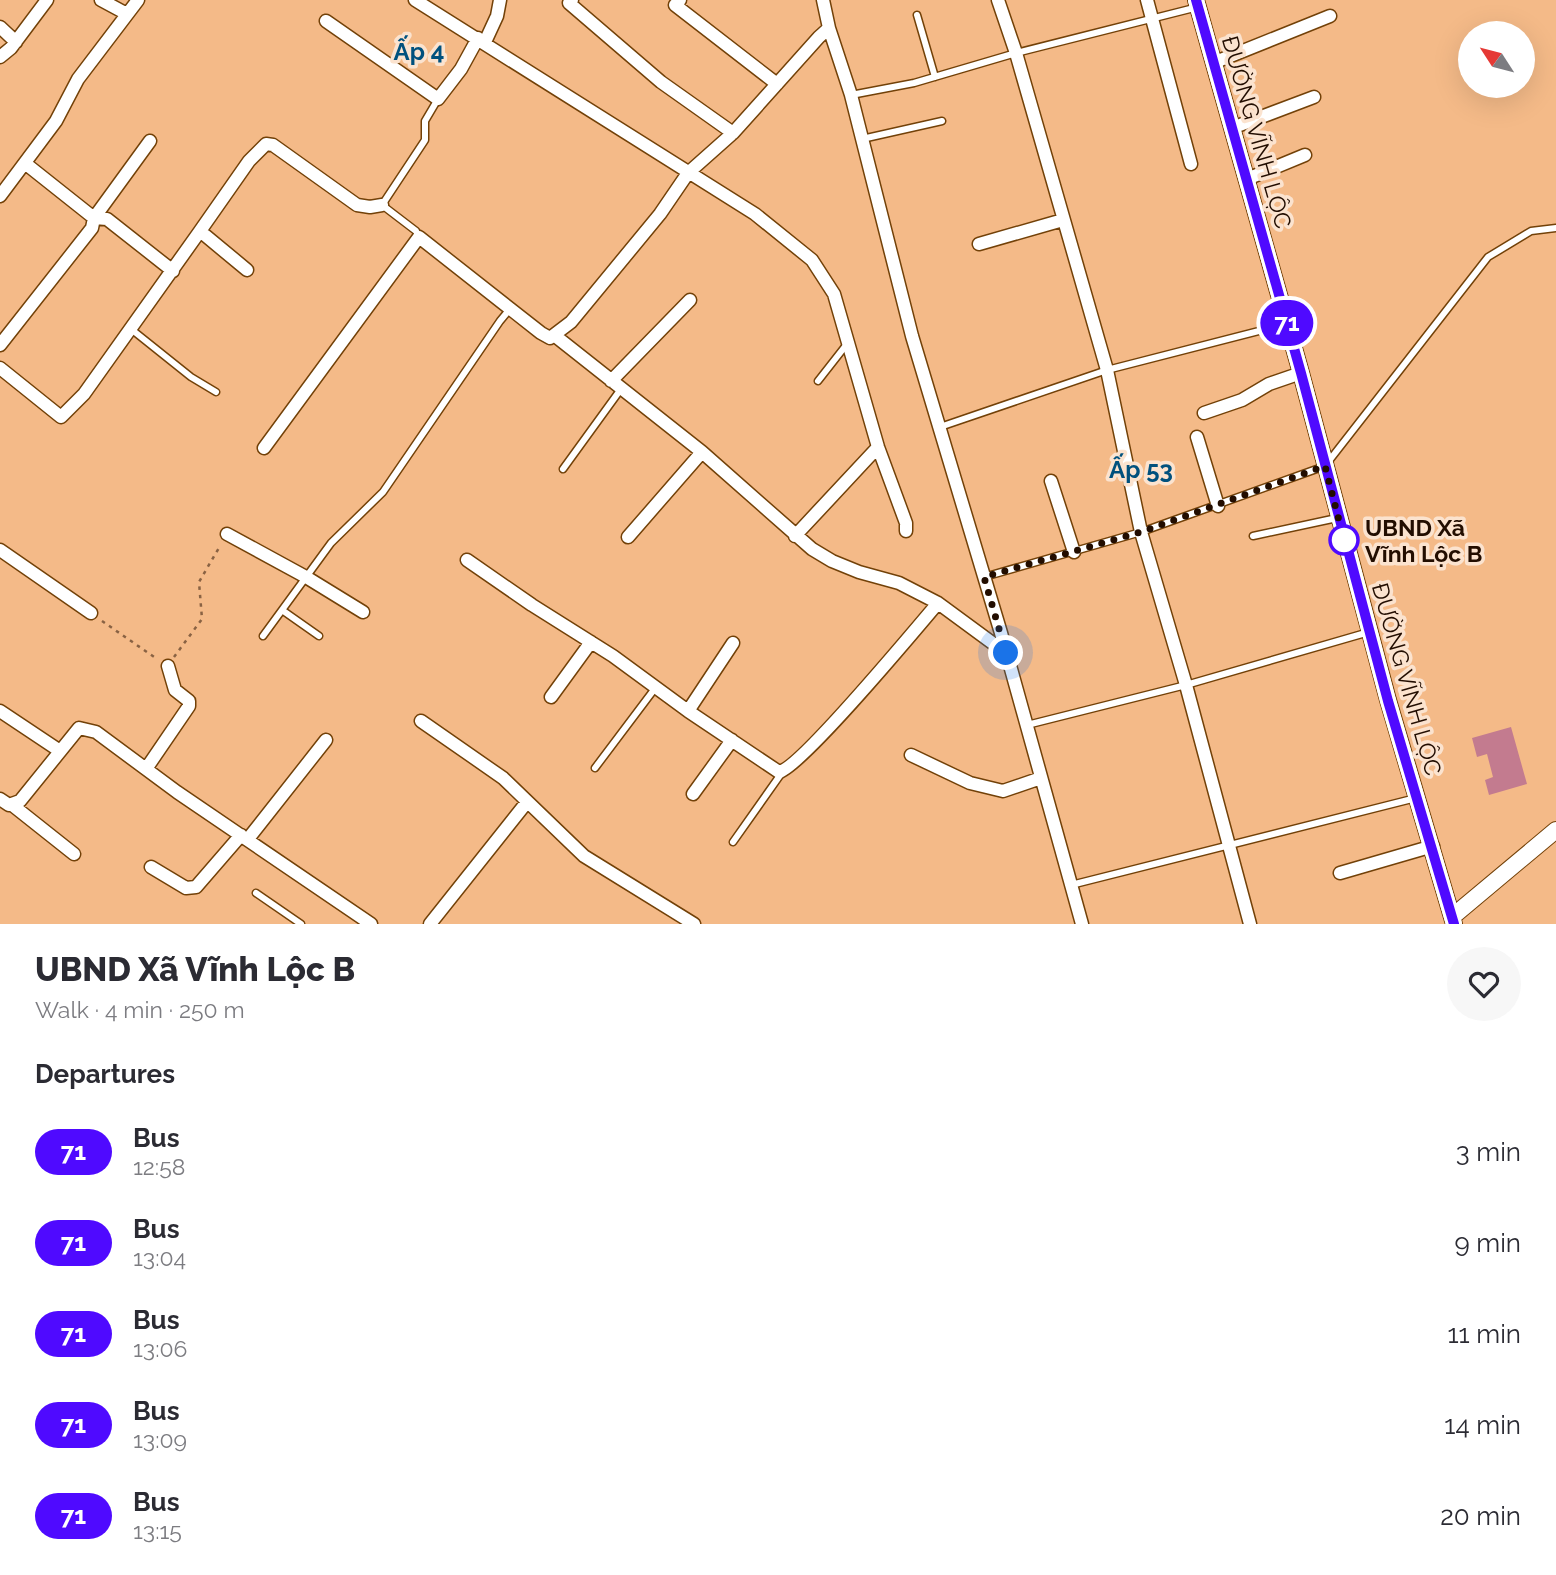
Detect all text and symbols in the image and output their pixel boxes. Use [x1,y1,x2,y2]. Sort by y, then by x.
north arrow [1458,21,1535,98]
map controls [1458,21,1535,98]
street label: ĐƯỜNG VĨNH LỘC [1217,33,1297,232]
district label: Ấp 4 [394,35,444,66]
line badge: 71 [1256,300,1318,346]
text: 71 [1274,308,1300,337]
district label: Ấp 53 [1109,453,1173,484]
place label: UBND Xã Vĩnh Lộc B [1365,514,1482,567]
marker: UBND Xã Vĩnh Lộc B [1329,525,1359,555]
street label: ĐƯỜNG VĨNH LỘC [1367,580,1447,779]
your location [988,635,1023,670]
button: heart [1447,947,1521,1021]
text: UBND Xã Vĩnh Lộc B [35,950,355,989]
text: Walk · 4 min · 250 m [35,996,245,1023]
text: Departures [35,1059,175,1089]
text: Bus [133,1123,180,1153]
text: 71 [61,1137,86,1166]
text: 3 min [1456,1137,1521,1167]
text: 12:58 [133,1153,185,1180]
text: Bus [133,1214,180,1244]
text: 71 [61,1228,86,1257]
text: 9 min [1454,1228,1521,1258]
text: 13:04 [133,1244,186,1271]
text: Bus [133,1305,180,1335]
text: 71 [61,1319,86,1348]
text: 11 min [1447,1319,1521,1349]
text: 13:06 [133,1335,187,1362]
text: Bus [133,1396,180,1426]
text: 71 [61,1410,86,1439]
text: 14 min [1444,1410,1521,1440]
text: 13:09 [133,1426,187,1453]
text: Bus [133,1487,180,1517]
text: 71 [61,1501,86,1530]
text: 20 min [1440,1501,1521,1531]
text: 13:15 [133,1517,182,1544]

